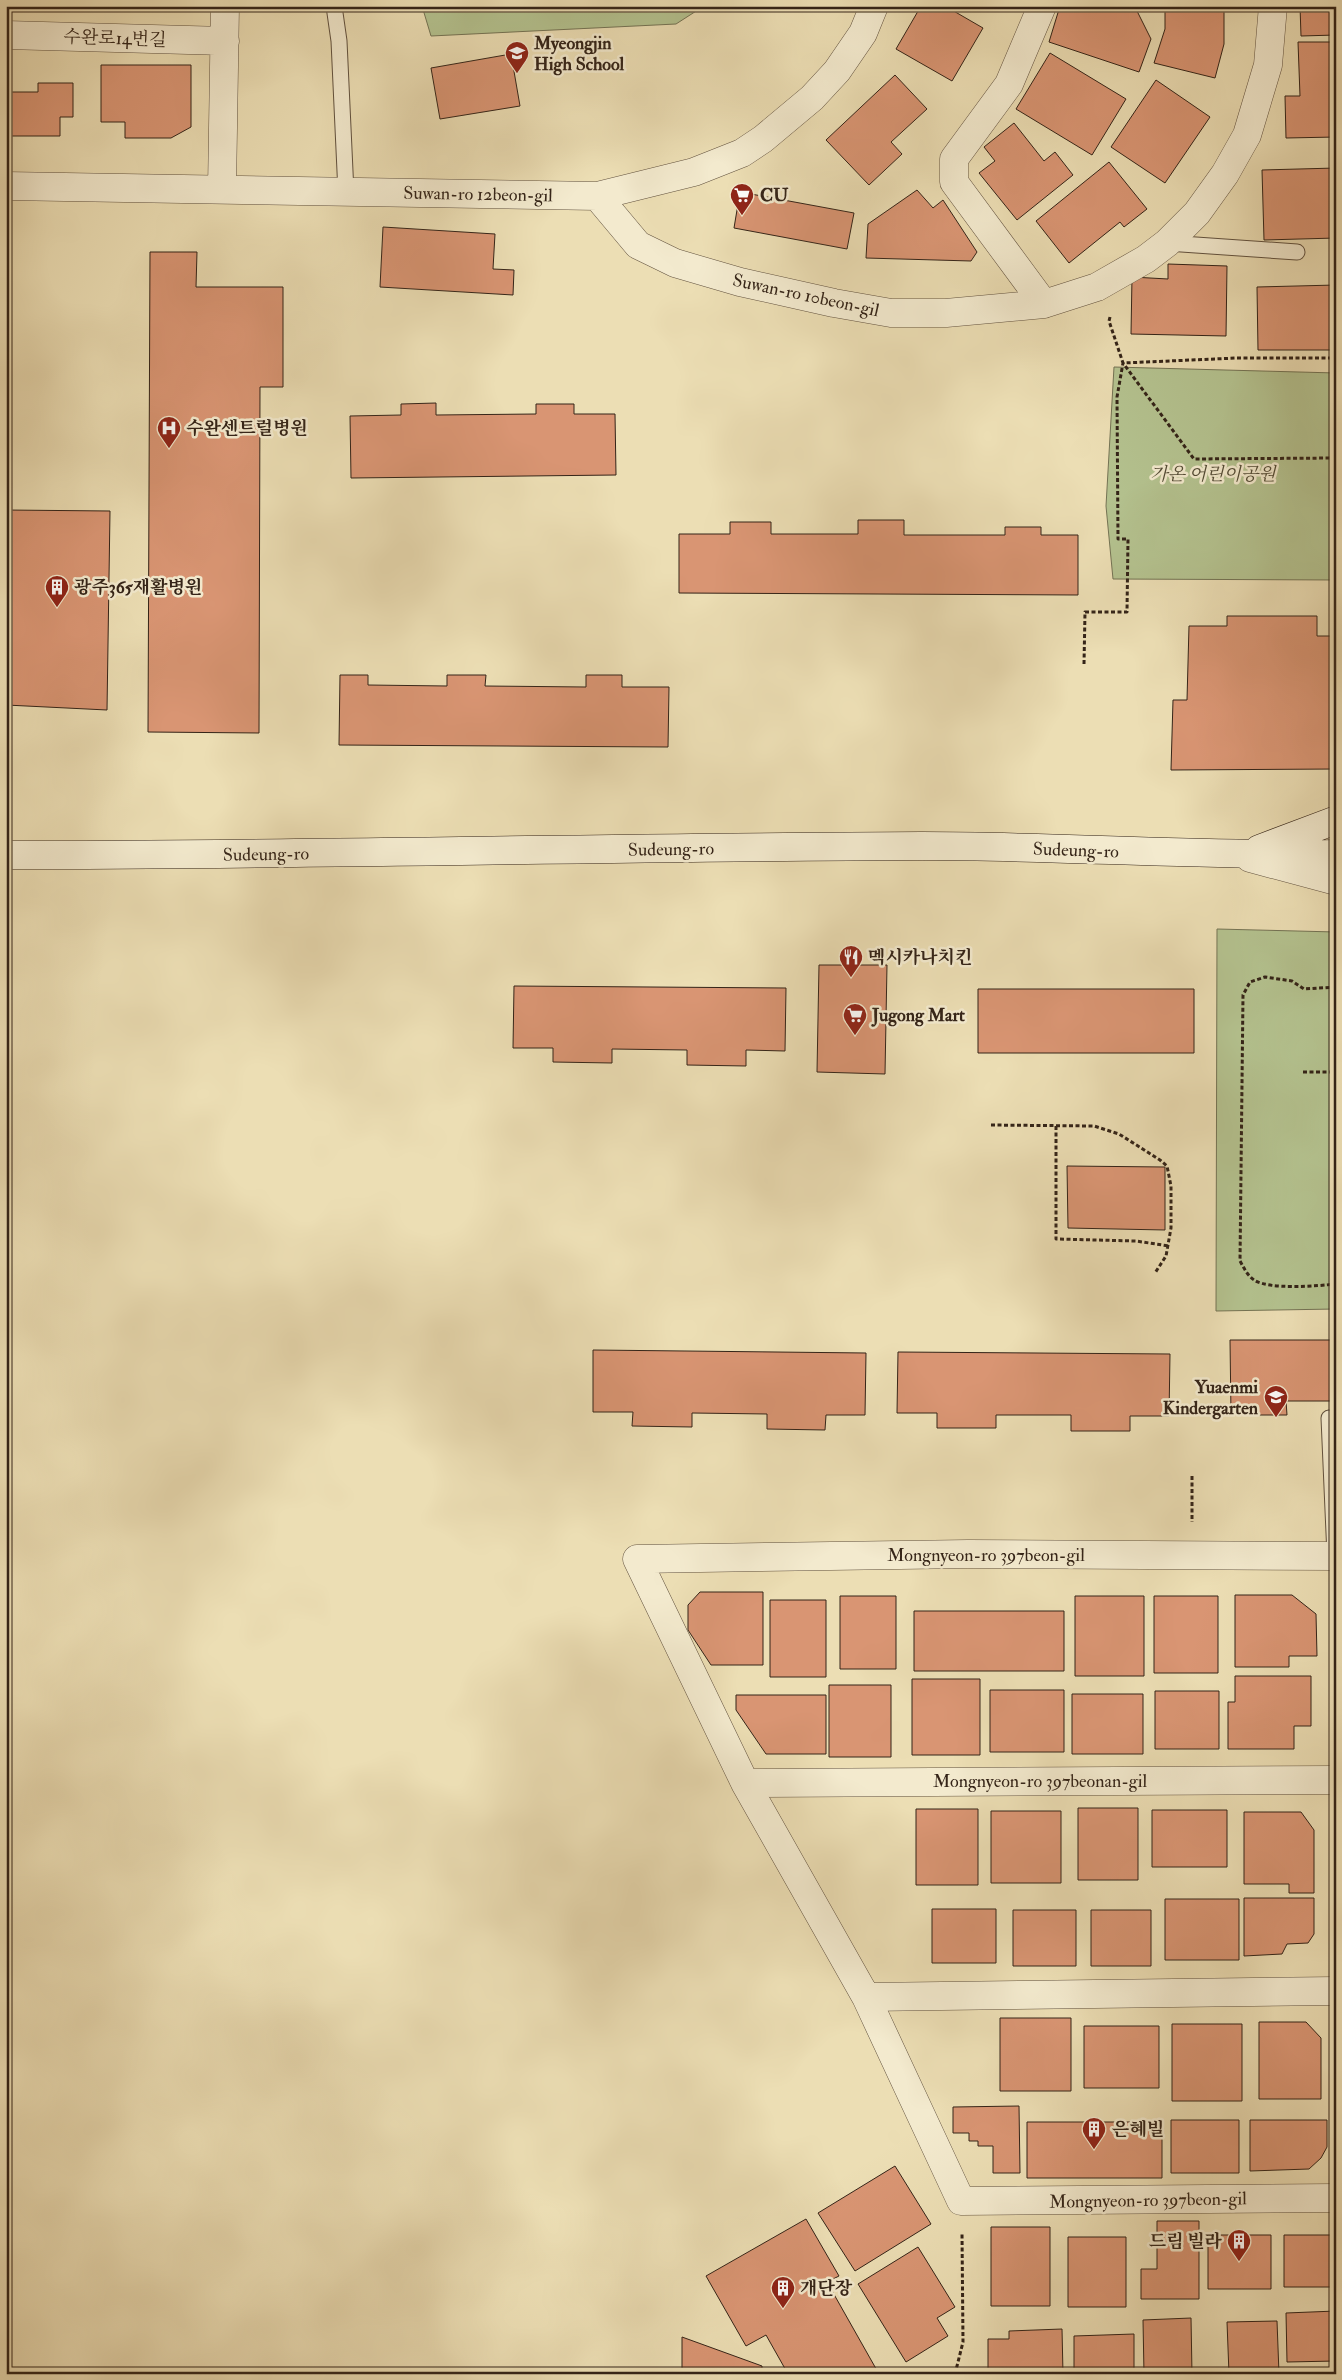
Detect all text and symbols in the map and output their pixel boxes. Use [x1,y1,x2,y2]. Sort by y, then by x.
street label: 수완로14번길 [63,25,167,52]
place label: Myeongjin High School [533,32,625,76]
school or university icon: Myeongjin High School [504,40,530,74]
street label: Suwan-ro 12beon-gil [403,182,553,207]
supermarket icon: CU [729,182,755,216]
place label: CU [760,184,789,207]
street label: Suwan-ro 10beon-gil [730,269,882,322]
hospital icon: 수완센트럴병원 [156,415,182,449]
place label: 수완센트럴병원 [186,417,308,440]
park label: 가온 어린이공원 [1150,463,1277,486]
building icon: 광주365재활병원 [44,574,70,608]
place label: 광주365재활병원 [74,576,202,599]
street label: Sudeung-ro [628,837,715,862]
street label: Sudeung-ro [1033,838,1120,864]
street label: Sudeung-ro [223,842,310,867]
restaurant icon: 멕시카나치킨 [838,944,864,978]
place label: 멕시카나치킨 [868,946,972,969]
supermarket icon: Jugong Mart [842,1002,868,1036]
place label: Jugong Mart [871,1004,965,1027]
place label: Yuaenmi Kindergarten [1163,1376,1259,1420]
school or university icon: Yuaenmi Kindergarten [1263,1384,1289,1418]
street label: Mongnyeon-ro 397beon-gil [887,1544,1085,1567]
street label: Mongnyeon-ro 397beonan-gil [933,1770,1147,1793]
building icon: 은혜빌 [1081,2116,1107,2150]
place label: 은혜빌 [1112,2118,1164,2141]
street label: Mongnyeon-ro 397beon-gil [1049,2187,1247,2214]
building icon: 드림 빌라 [1226,2228,1252,2262]
place label: 드림 빌라 [1149,2230,1223,2253]
building icon: 개단장 [770,2275,796,2309]
place label: 개단장 [800,2277,853,2300]

